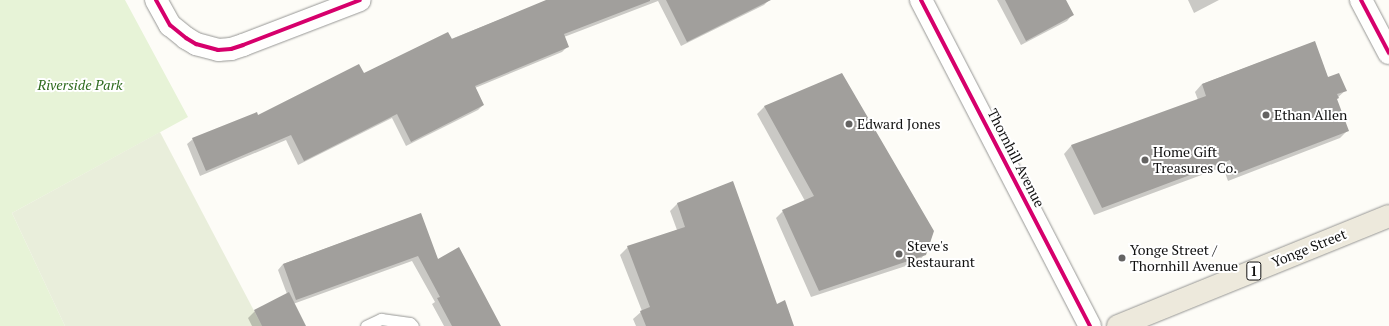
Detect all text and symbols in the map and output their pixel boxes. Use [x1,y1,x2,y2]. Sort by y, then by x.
park label: Riverside Park [37,77,123,93]
street label: Thornhill Avenue [984,106,1048,210]
place label: Ethan Allen [1274,107,1348,123]
marker: Ethan Allen [1261,110,1271,120]
place label: Edward Jones [857,116,941,132]
marker: Edward Jones [844,119,854,129]
place label: Home Gift Treasures Co. [1153,144,1237,176]
marker: Home Gift Treasures Co. [1140,155,1150,165]
street label: Yonge Street [1269,225,1349,271]
place label: Steve's Restaurant [907,238,975,270]
place label: Yonge Street / Thornhill Avenue [1130,242,1238,274]
marker: Steve's Restaurant [894,249,904,259]
marker: Yonge Street / Thornhill Avenue [1117,253,1127,263]
road number: 1 [1246,260,1262,282]

